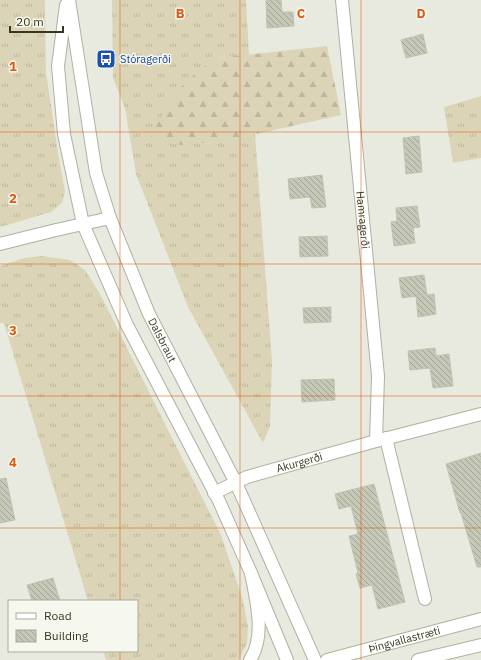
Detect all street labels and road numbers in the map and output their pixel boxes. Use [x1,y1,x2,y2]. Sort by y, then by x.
street label: Hamragerði [353,191,373,249]
street label: Dalsbraut [145,315,180,365]
street label: Akurgerði [275,449,324,476]
street label: Þingvallastræti [367,623,442,656]

